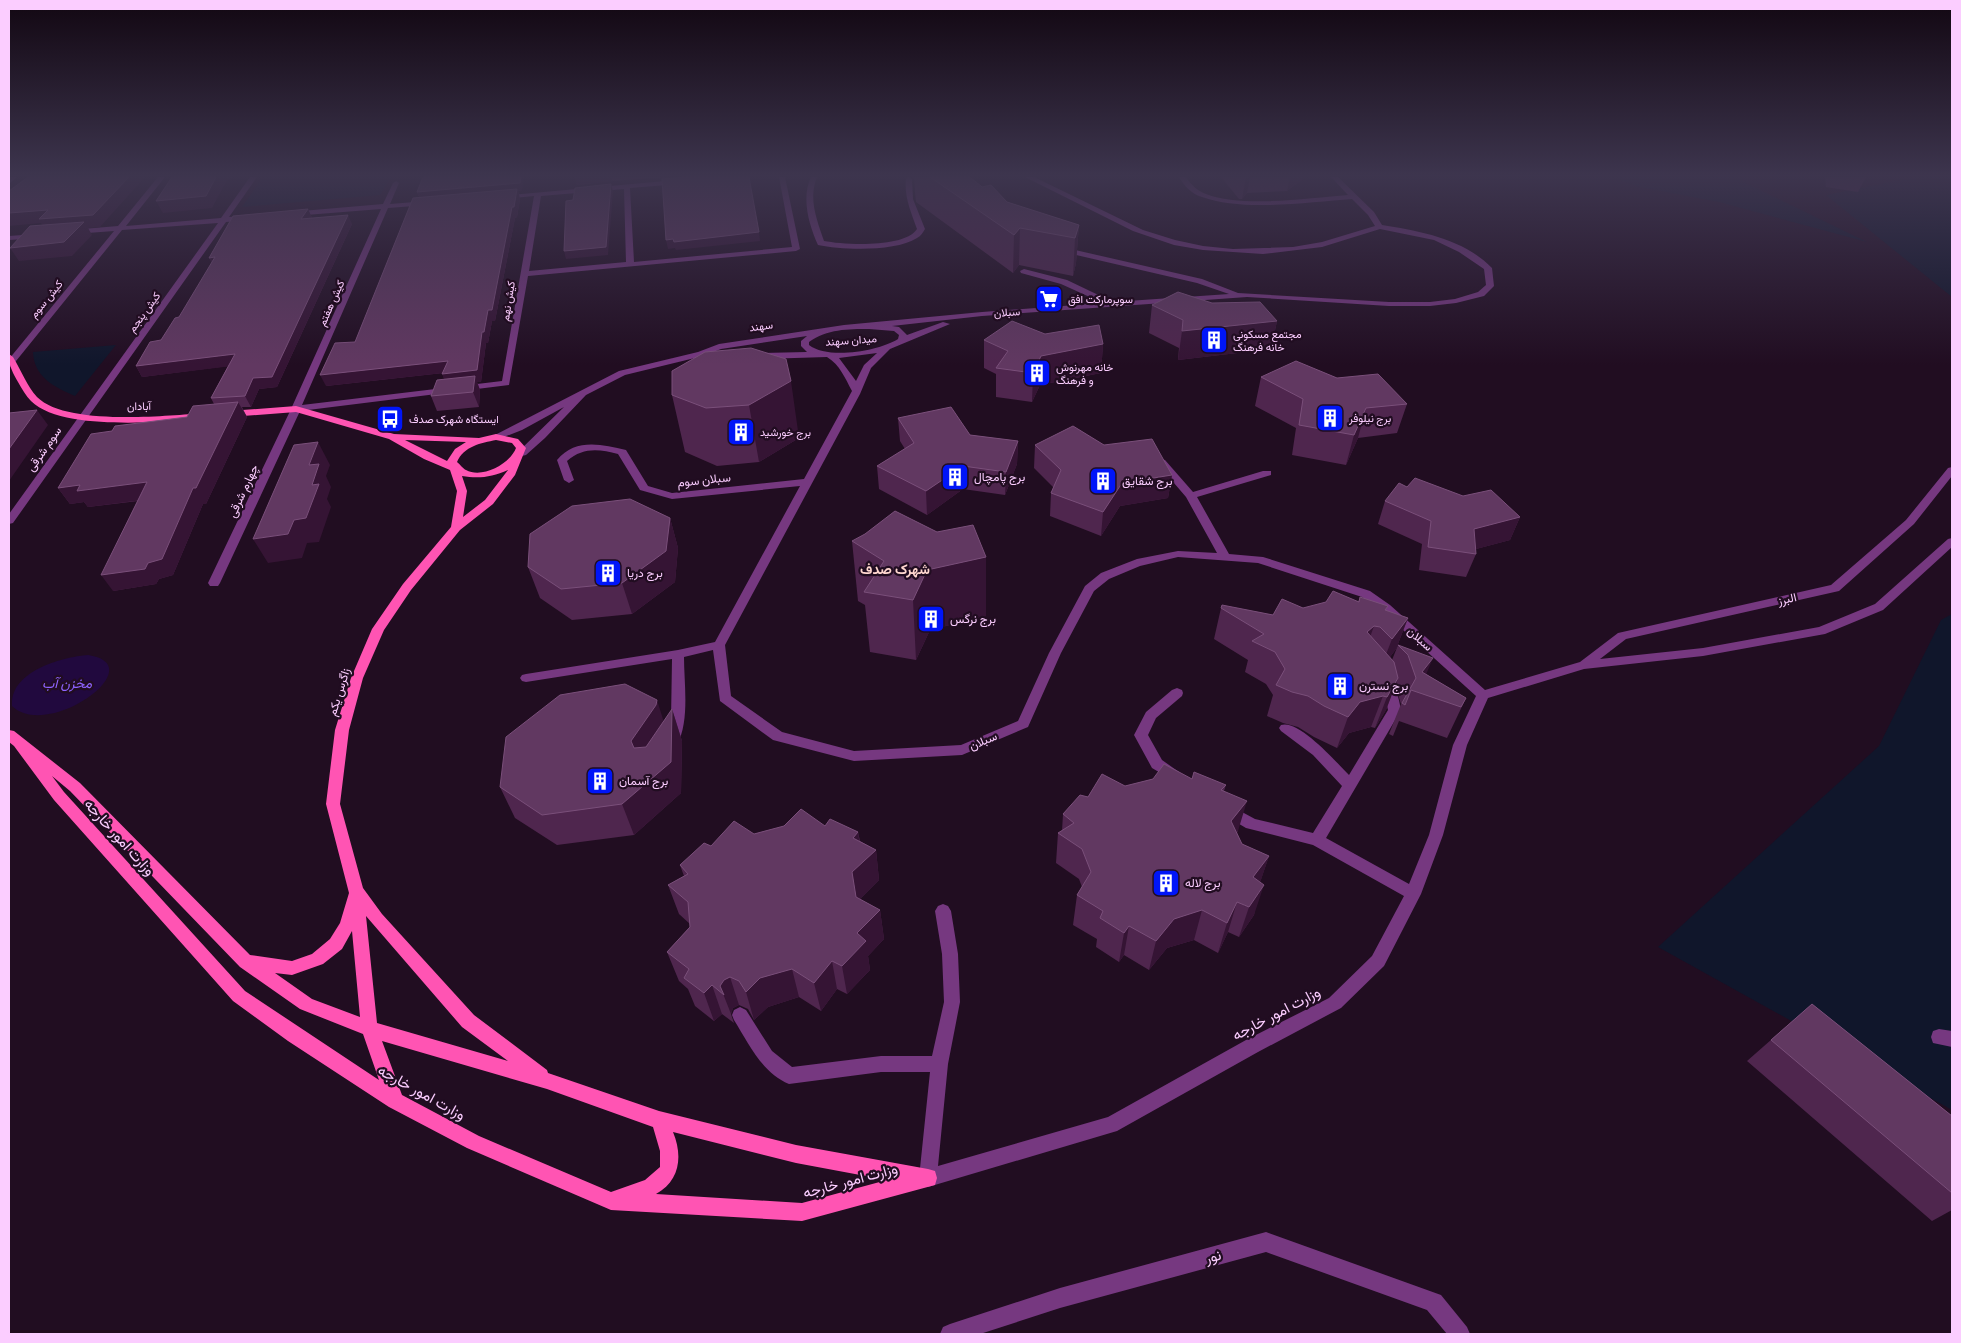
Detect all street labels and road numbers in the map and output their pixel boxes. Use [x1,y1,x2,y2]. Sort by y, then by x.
street label: کیش سوم [26,277,66,322]
street label: کیش هفتم [315,278,348,329]
street label: کیش نهم [498,280,519,322]
street label: کیش پنجم [125,289,164,336]
street label: سبلان [993,304,1021,320]
street label: سهند [748,317,774,335]
street label: میدان سهند [825,331,878,349]
street label: آبادان [127,399,153,413]
street label: سوم شرقی [23,423,65,475]
street label: چهارم شرقی [224,462,262,520]
street label: سبلان سوم [676,469,732,491]
street label: البرز [1775,589,1798,609]
street label: سبلان [1404,623,1436,655]
street label: زاگرس یکم [324,666,354,718]
street label: سبلان [967,728,999,754]
street label: وزارت امور خارجه [80,794,160,880]
street label: وزارت امور خارجه [1228,981,1324,1045]
street label: وزارت امور خارجه [374,1059,470,1125]
street label: وزارت امور خارجه [800,1157,900,1203]
street label: نور [1202,1244,1223,1268]

